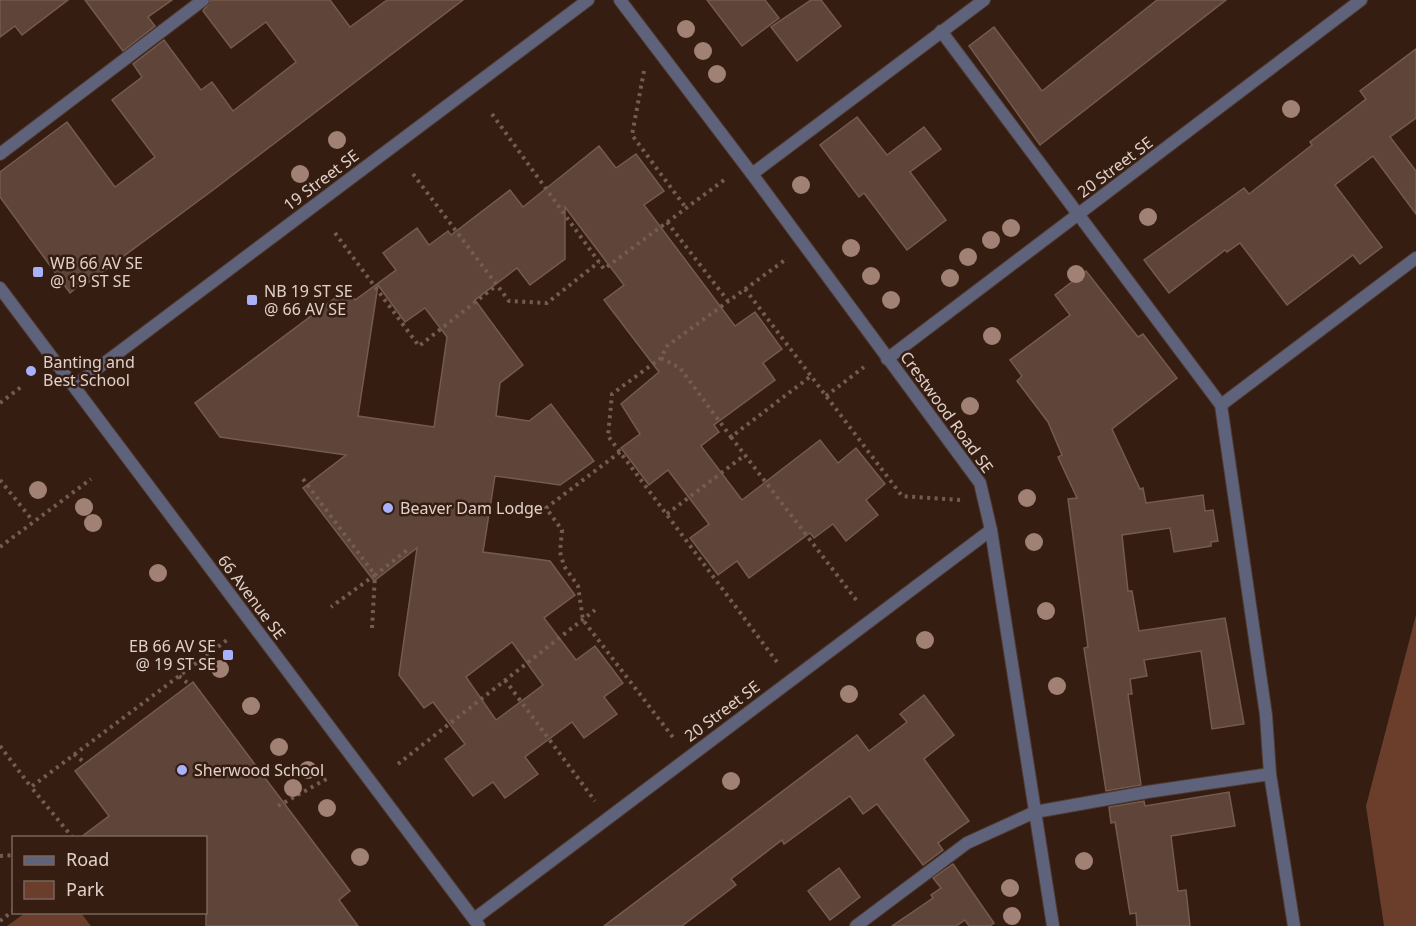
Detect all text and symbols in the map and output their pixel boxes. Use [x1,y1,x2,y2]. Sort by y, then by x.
street label: 20 Street SE [1073,131,1157,203]
street label: 19 Street SE [279,144,363,216]
place label: WB 66 AV SE @ 19 ST SE [50,252,143,292]
marker: WB 66 AV SE @ 19 ST SE [31,265,45,279]
place label: NB 19 ST SE @ 66 AV SE [264,280,353,320]
marker: NB 19 ST SE @ 66 AV SE [245,293,259,307]
street label: Crestwood Road SE [895,347,999,477]
place label: Banting and Best School [43,351,135,391]
marker: Banting and Best School [24,364,38,378]
place label: Beaver Dam Lodge [400,497,543,519]
marker: Beaver Dam Lodge [381,501,395,515]
street label: 66 Avenue SE [213,550,291,644]
place label: EB 66 AV SE @ 19 ST SE [129,635,216,675]
marker: EB 66 AV SE @ 19 ST SE [221,648,235,662]
street label: 20 Street SE [680,675,764,747]
place label: Sherwood School [194,759,324,781]
marker: Sherwood School [175,763,189,777]
legend [12,836,207,914]
text: Road [66,847,109,871]
text: Park [66,877,104,901]

